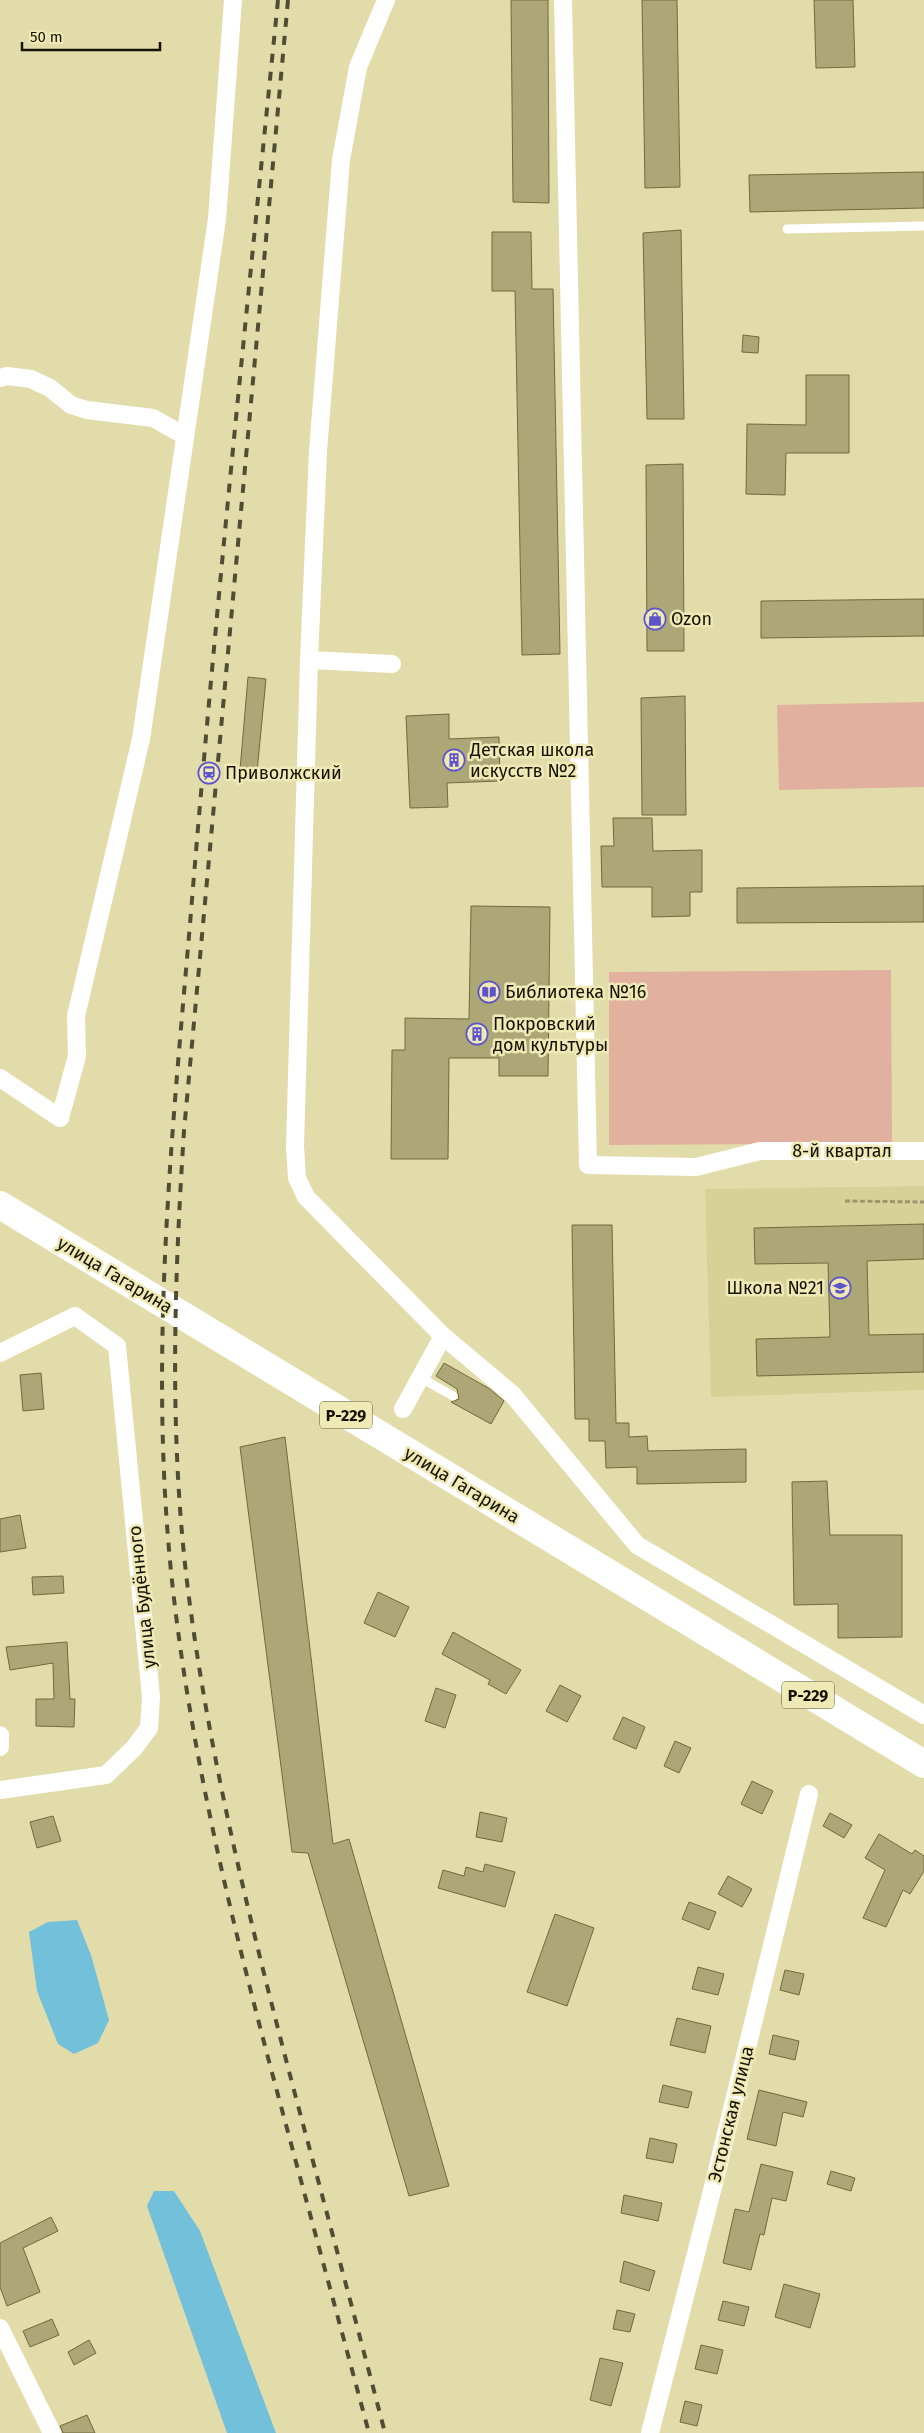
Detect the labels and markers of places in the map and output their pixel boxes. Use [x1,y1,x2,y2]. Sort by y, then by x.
shop icon: Ozon [643,607,667,631]
place label: Ozon [671,608,712,630]
place label: Детская школа искусств №2 [469,739,594,782]
building icon: Детская школа искусств №2 [442,748,466,772]
station icon: Приволжский [197,761,221,785]
place label: Приволжский [225,762,342,784]
library icon: Библиотека №16 [477,980,501,1004]
place label: Библиотека №16 [505,981,646,1003]
place label: Покровский дом культуры [493,1013,608,1056]
building icon: Покровский дом культуры [465,1022,489,1046]
school or university icon: Школа №21 [828,1276,852,1300]
place label: Школа №21 [726,1277,824,1299]

